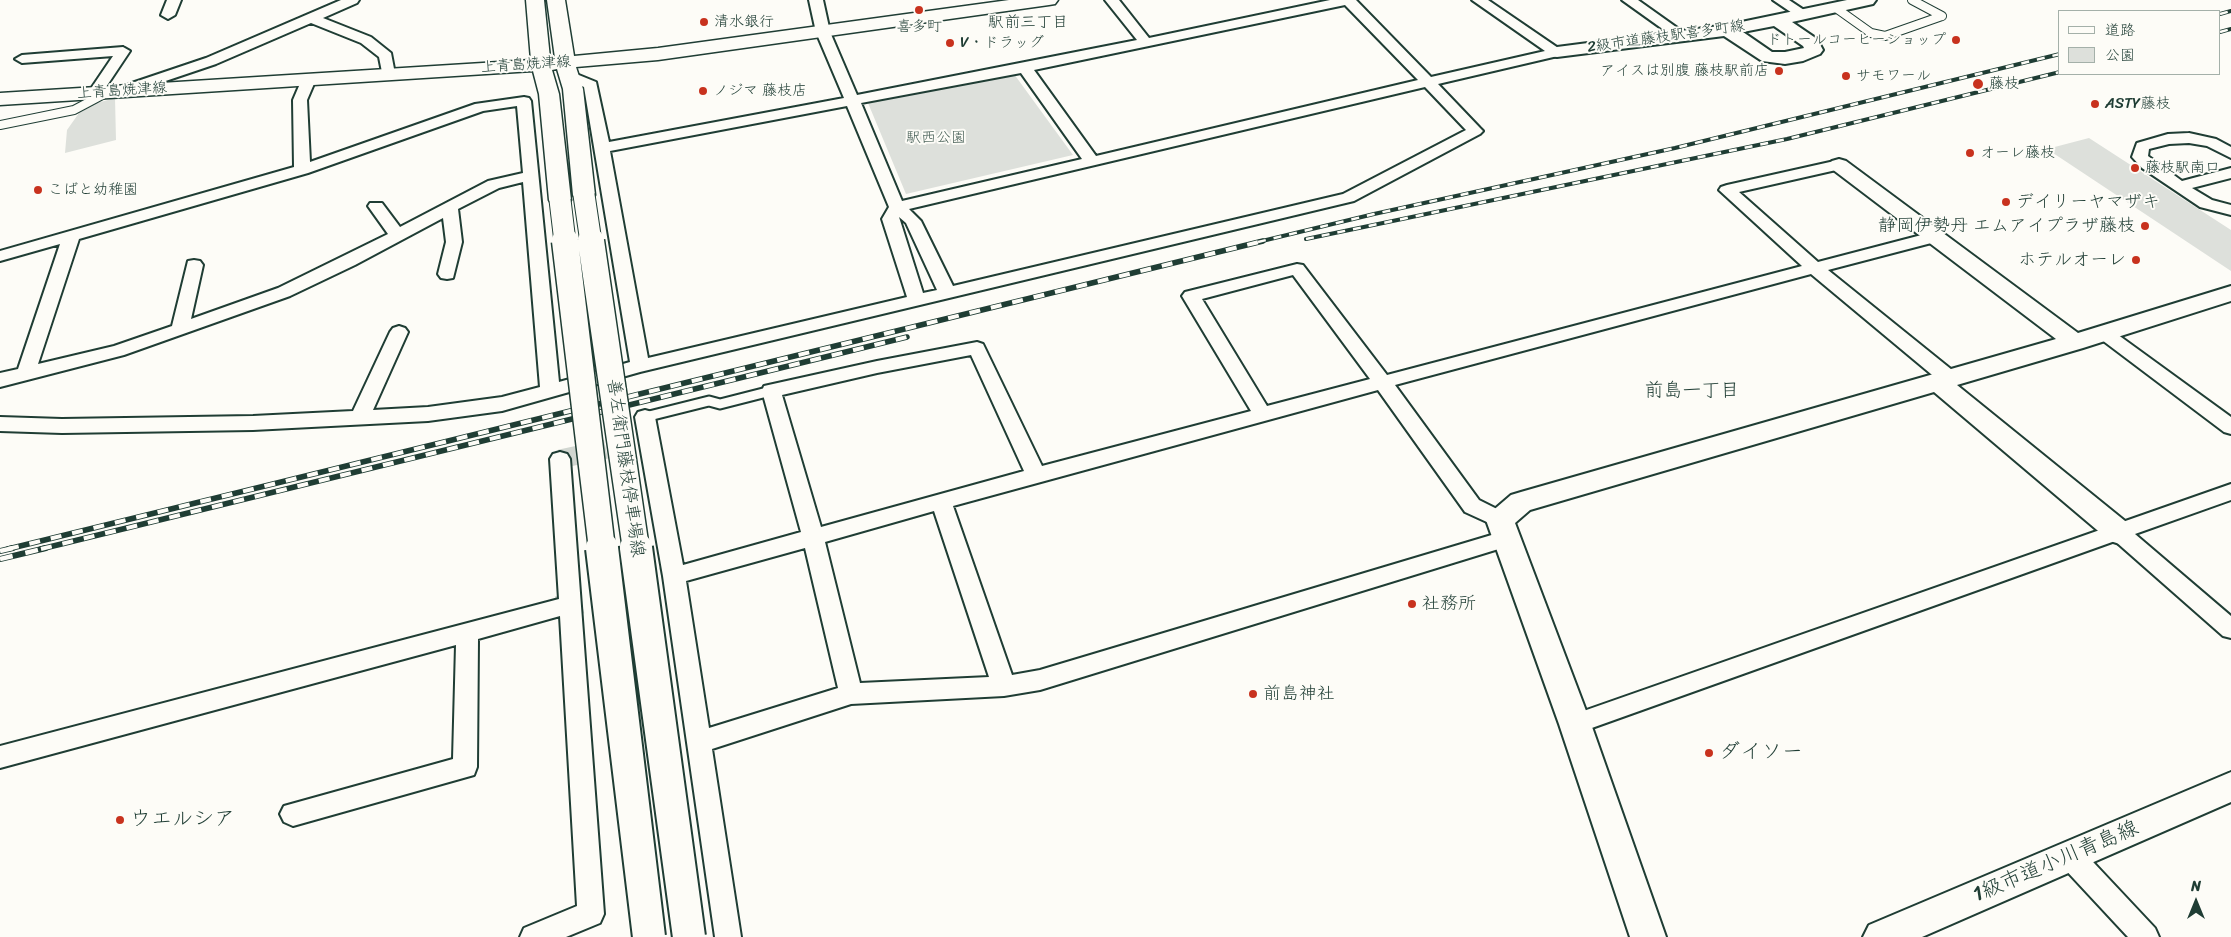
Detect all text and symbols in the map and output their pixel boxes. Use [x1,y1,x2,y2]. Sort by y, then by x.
marker: 喜多町 [913,4,925,16]
legend [2058,10,2221,75]
place label: 清水銀行 [714,13,774,31]
district label: 駅前三丁目 [988,13,1068,33]
marker: 清水銀行 [698,16,710,28]
street label: 2級市道藤枝駅喜多町線 [1586,17,1746,57]
text: 道路 [2105,17,2135,43]
place label: 喜多町 [897,18,941,36]
place label: ドトールコーヒーショップ [1767,31,1946,49]
place label: V・ドラッグ [960,34,1044,52]
marker: ドトールコーヒーショップ [1950,34,1962,46]
marker: V・ドラッグ [944,37,956,49]
text: 公園 [2105,42,2135,68]
street label: 上青島焼津線 [480,53,572,77]
place label: アイスは別腹 藤枝駅前店 [1600,62,1769,80]
marker: アイスは別腹 藤枝駅前店 [1773,65,1785,77]
place label: サモワール [1856,67,1931,85]
marker: サモワール [1840,70,1852,82]
place label: 藤枝 [1989,75,2019,93]
marker: 藤枝 [1971,77,1985,91]
street label: 上青島焼津線 [76,79,168,103]
place label: ノジマ 藤枝店 [713,82,807,100]
marker: ノジマ 藤枝店 [697,85,709,97]
place label: ASTY藤枝 [2105,95,2171,113]
marker: ASTY藤枝 [2089,98,2101,110]
park label: 駅西公園 [906,129,966,147]
place label: オーレ藤枝 [1980,144,2055,162]
marker: オーレ藤枝 [1964,147,1976,159]
place label: 藤枝駅南口 [2145,159,2220,177]
marker: 藤枝駅南口 [2129,162,2141,174]
place label: こばと幼稚園 [48,181,138,199]
marker: こばと幼稚園 [32,184,44,196]
place label: デイリーヤマザキ [2016,191,2160,213]
marker: デイリーヤマザキ [2000,196,2012,208]
place label: 静岡伊勢丹 エムアイプラザ藤枝 [1878,215,2135,237]
marker: 静岡伊勢丹 エムアイプラザ藤枝 [2139,220,2151,232]
place label: ホテルオーレ [2018,249,2126,271]
marker: ホテルオーレ [2130,254,2142,266]
street label: 善左衛門藤枝停車場線 [602,377,648,559]
district label: 前島一丁目 [1645,380,1739,402]
place label: 社務所 [1422,593,1476,615]
marker: 社務所 [1406,598,1418,610]
place label: 前島神社 [1263,683,1335,705]
marker: 前島神社 [1247,688,1259,700]
place label: ダイソー [1719,740,1803,766]
marker: ダイソー [1703,747,1715,759]
place label: ウエルシア [130,807,235,833]
marker: ウエルシア [114,814,126,826]
street label: 1級市道小川青島線 [1970,816,2142,908]
text: N [2191,874,2201,899]
north arrow [2171,877,2221,927]

